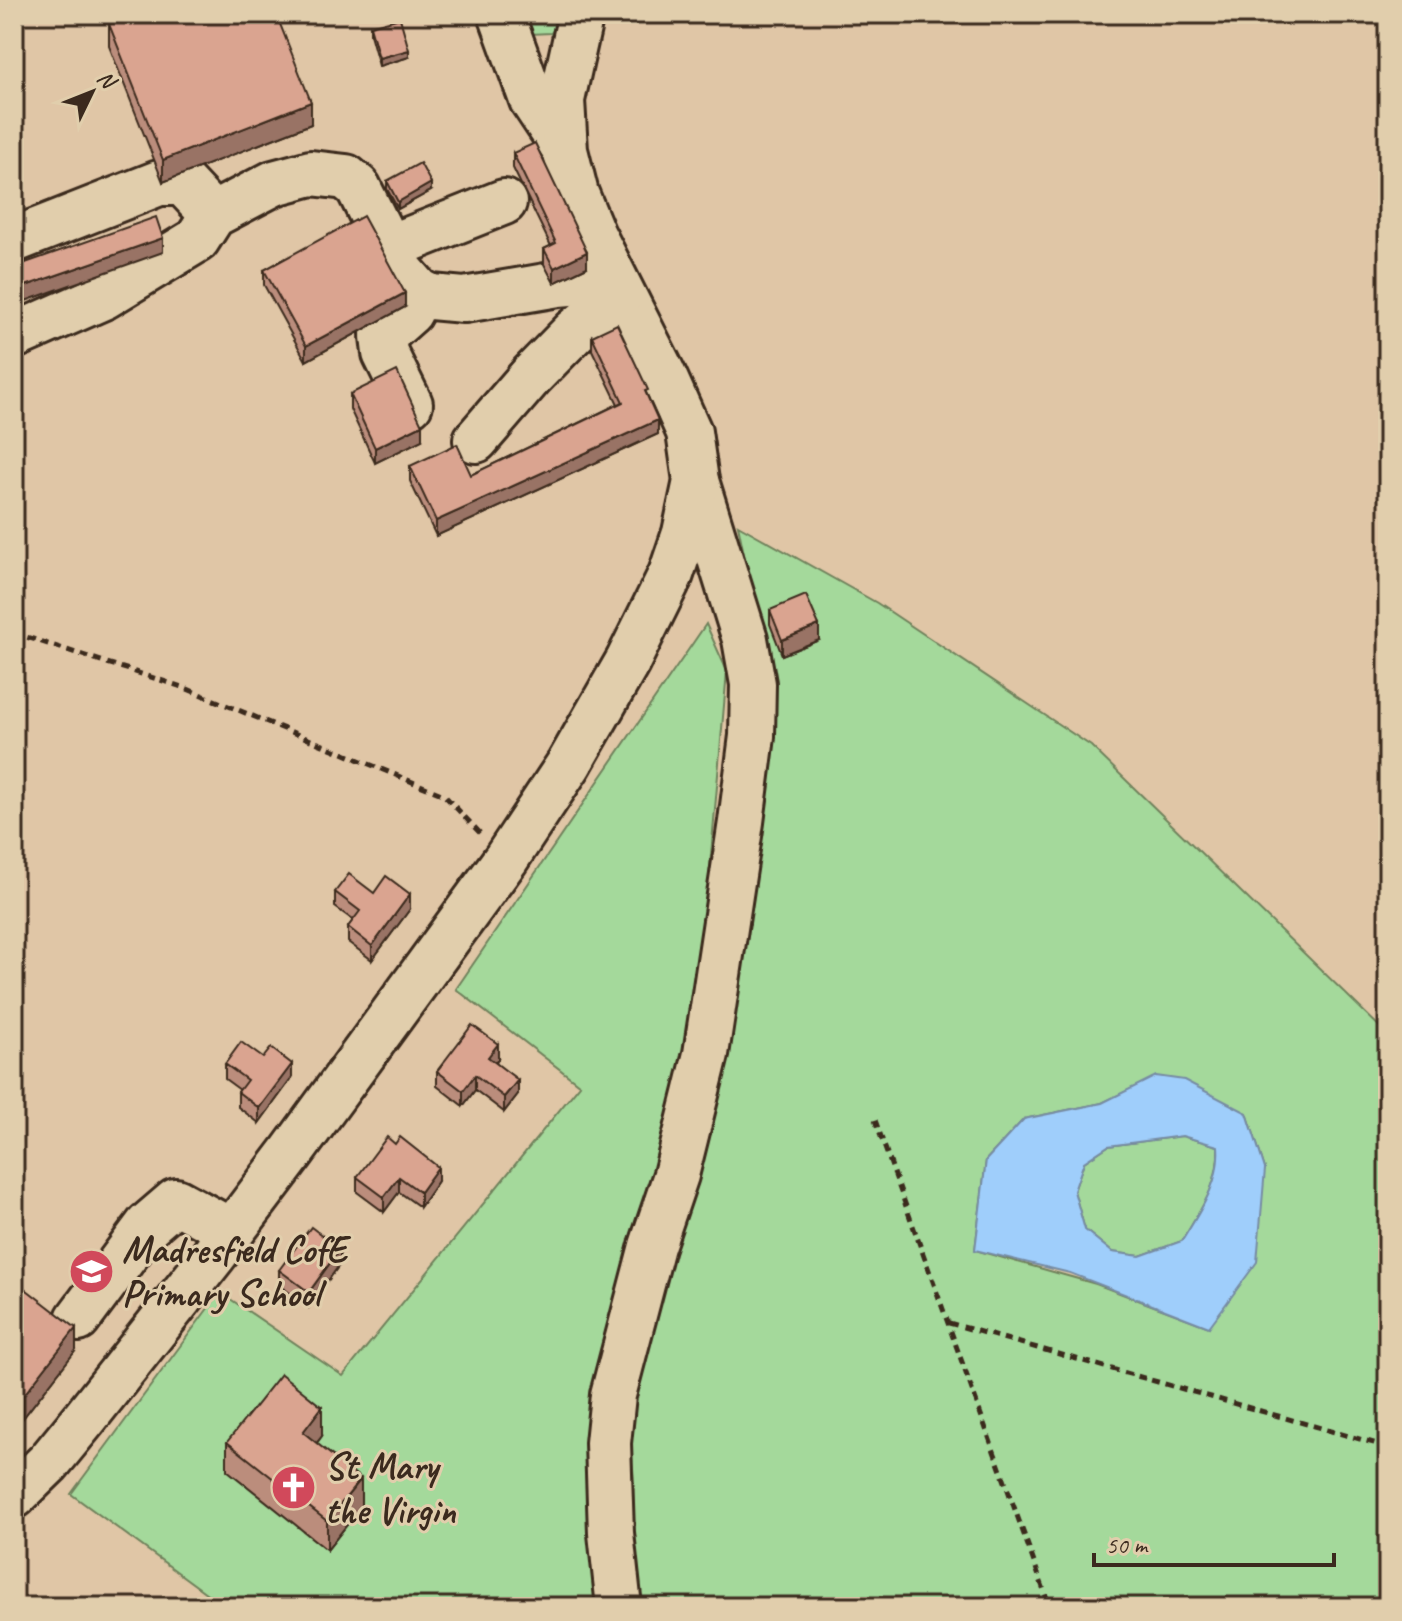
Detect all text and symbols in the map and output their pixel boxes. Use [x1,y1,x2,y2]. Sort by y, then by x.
north arrow [52,52,132,132]
text: N [91,65,123,96]
place label: Madresfield CofE Primary School [122,1226,352,1317]
school or university icon: Madresfield CofE Primary School [67,1247,115,1295]
place label: St Mary the Virgin [325,1443,457,1534]
church icon: St Mary the Virgin [270,1464,318,1512]
scale bar [1094,1517,1334,1567]
text: 50 m [1106,1530,1149,1560]

